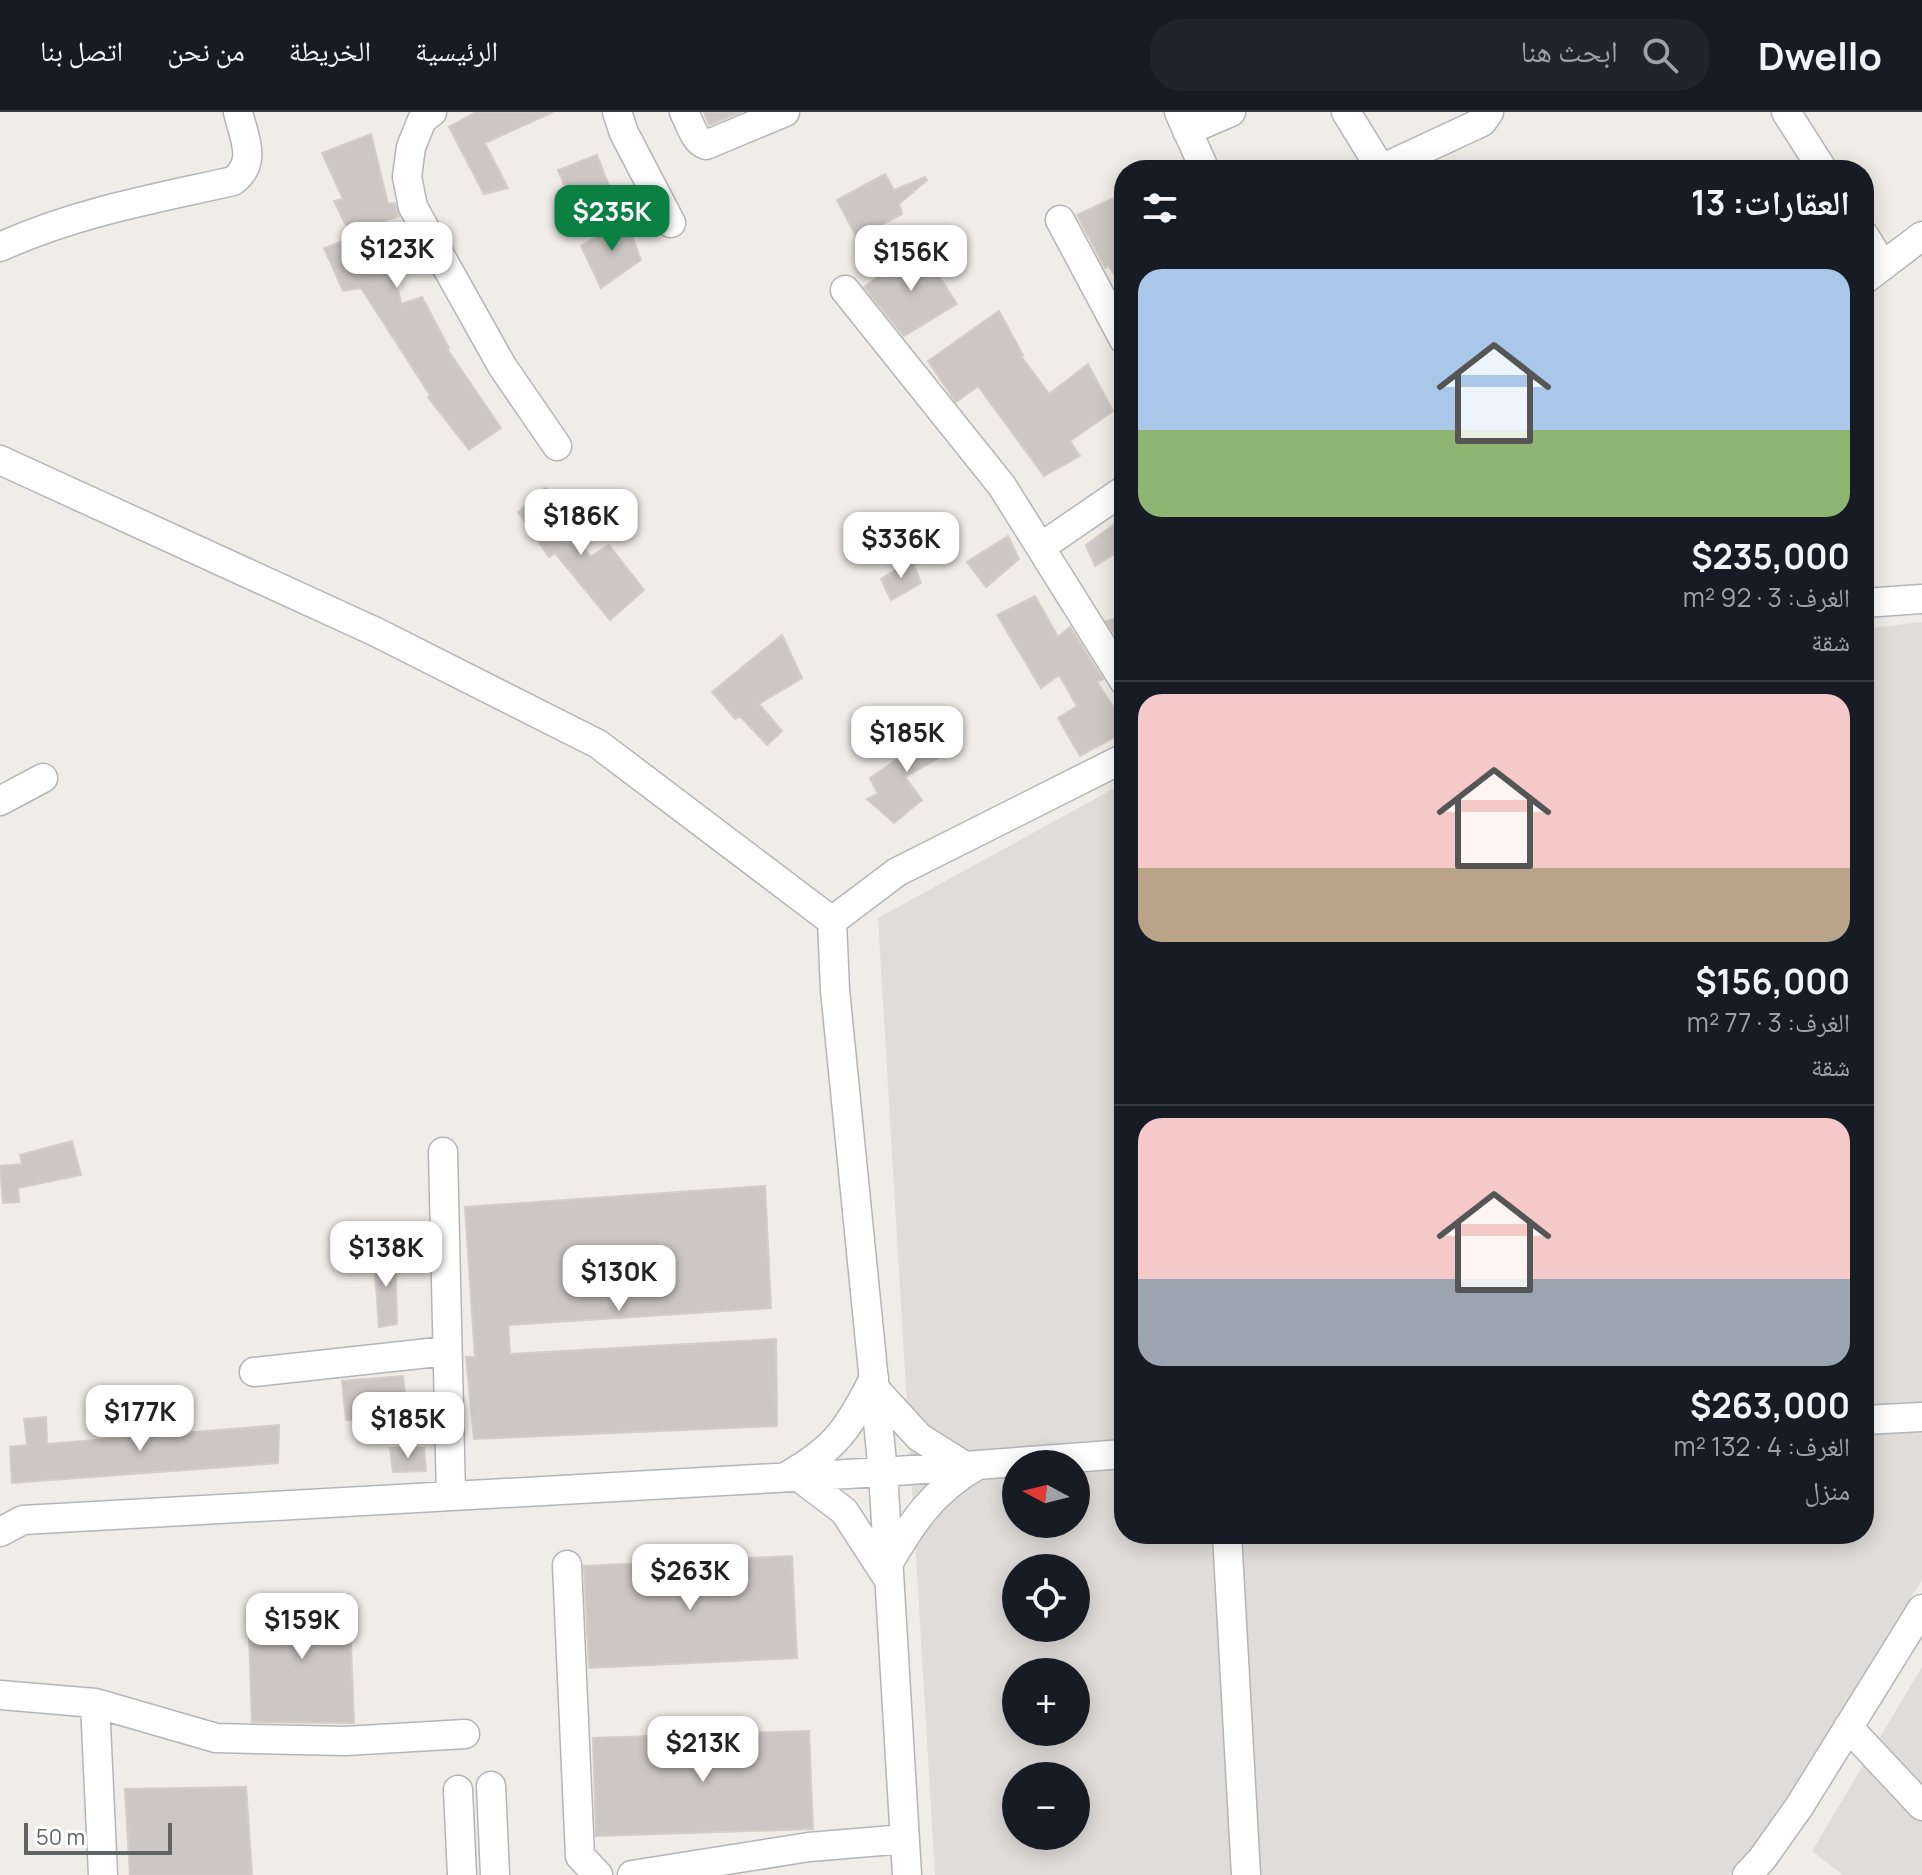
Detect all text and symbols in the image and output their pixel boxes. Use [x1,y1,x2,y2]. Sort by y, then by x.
search box [1150,19,1710,91]
text: Dwello [1758,29,1882,81]
text: ابحث هنا [1520,30,1618,71]
text: اتصل بنا [40,31,123,69]
text: من نحن [167,31,245,69]
text: الخريطة [289,31,371,69]
text: الرئيسية [415,31,498,69]
icon: search [1638,33,1682,77]
text: العقارات: 13 [1691,179,1850,225]
pin: $235K [556,185,668,253]
icon: filters [1138,186,1182,230]
text: $235K [573,193,652,229]
pin: $123K [341,222,453,290]
pin: $156K [855,225,967,293]
text: $123K [359,230,435,266]
text: $156K [873,233,949,269]
icon: home [1422,321,1566,465]
pin: $186K [525,489,637,557]
text: $186K [543,497,619,533]
pin: $336K [845,512,957,580]
text: $336K [861,520,941,556]
text: $235,000 [1691,533,1850,579]
text: الغرف: 3 · 92 m² [1683,579,1850,615]
text: شقة [1811,623,1850,659]
pin: $185K [851,706,963,774]
text: $185K [869,714,945,750]
icon: home [1422,746,1566,890]
text: $156,000 [1695,958,1850,1004]
text: الغرف: 3 · 77 m² [1687,1004,1850,1040]
text: شقة [1811,1048,1850,1084]
icon: home [1422,1170,1566,1314]
pin: $138K [330,1221,442,1289]
text: $138K [348,1229,424,1265]
pin: $130K [563,1245,675,1313]
text: $130K [581,1253,657,1289]
text: $263,000 [1690,1382,1850,1428]
pin: $177K [84,1385,196,1453]
pin: $185K [352,1392,464,1460]
text: $177K [104,1393,176,1429]
text: $185K [370,1400,446,1436]
text: الغرف: 4 · 132 m² [1673,1428,1850,1464]
north arrow [1002,1450,1090,1538]
map controls [1002,1450,1090,1850]
text: منزل [1805,1472,1850,1508]
pin: $263K [634,1544,746,1612]
text: $263K [650,1552,730,1588]
button: locate [1002,1554,1090,1642]
pin: $159K [246,1593,358,1661]
text: $159K [264,1601,340,1637]
button: + [1002,1658,1090,1746]
pin: $213K [647,1716,759,1784]
text: $213K [665,1724,741,1760]
button: − [1002,1762,1090,1850]
scale bar [24,1819,172,1855]
text: 50 m [36,1822,85,1852]

